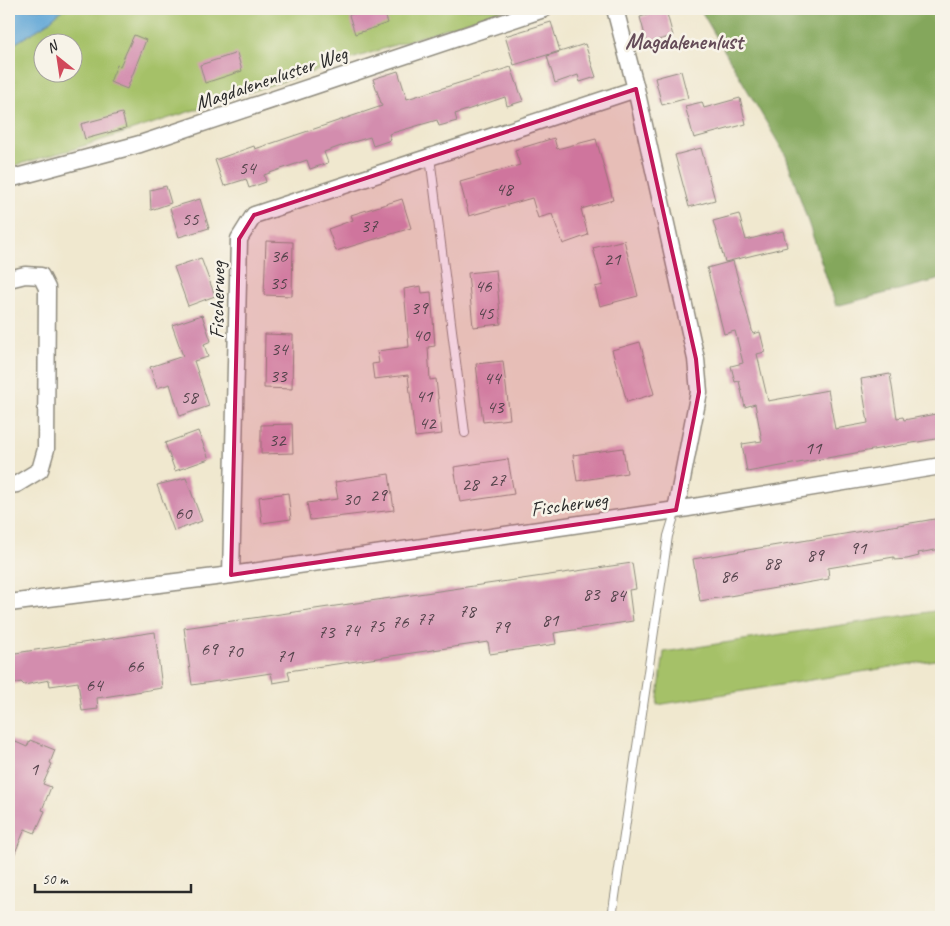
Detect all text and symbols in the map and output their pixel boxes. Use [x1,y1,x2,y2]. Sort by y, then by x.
district label: Magdalenenlust [625,28,745,56]
north arrow [32,32,82,82]
text: N [44,36,62,57]
street label: Magdalenenluster Weg [192,39,352,116]
house number: 54 [238,156,258,180]
house number: 48 [495,177,515,201]
house number: 55 [181,207,200,231]
house number: 37 [360,214,379,238]
house number: 36 [270,244,289,268]
house number: 21 [603,247,622,271]
street label: Fischerweg [203,260,231,339]
house number: 35 [269,271,288,295]
house number: 46 [474,274,493,298]
house number: 39 [410,296,429,320]
house number: 45 [476,301,495,325]
house number: 40 [412,323,431,347]
house number: 34 [270,337,290,361]
house number: 33 [269,364,288,388]
house number: 44 [483,366,503,390]
house number: 41 [415,384,434,408]
house number: 58 [180,385,200,409]
house number: 43 [486,395,505,419]
house number: 42 [418,411,437,435]
house number: 32 [268,428,287,452]
house number: 11 [804,436,823,460]
house number: 27 [488,468,507,492]
house number: 28 [461,472,481,496]
house number: 29 [369,483,388,507]
street label: Fischerweg [529,486,611,522]
house number: 30 [342,487,361,511]
house number: 60 [174,501,193,525]
house number: 91 [849,536,868,560]
house number: 89 [806,543,825,567]
house number: 88 [763,551,783,575]
house number: 86 [720,564,739,588]
house number: 83 [582,582,601,606]
house number: 84 [608,583,628,607]
house number: 78 [458,599,478,623]
house number: 77 [416,607,435,631]
house number: 81 [541,608,560,632]
house number: 76 [391,610,410,634]
house number: 75 [367,614,386,638]
house number: 79 [492,615,511,639]
house number: 74 [342,618,362,642]
house number: 73 [317,620,336,644]
house number: 69 [200,637,219,661]
house number: 70 [225,639,244,663]
house number: 71 [276,644,295,668]
house number: 66 [126,654,145,678]
house number: 64 [85,673,105,697]
house number: 1 [30,757,40,781]
scale bar [35,861,191,893]
text: 50 m [42,870,69,889]

